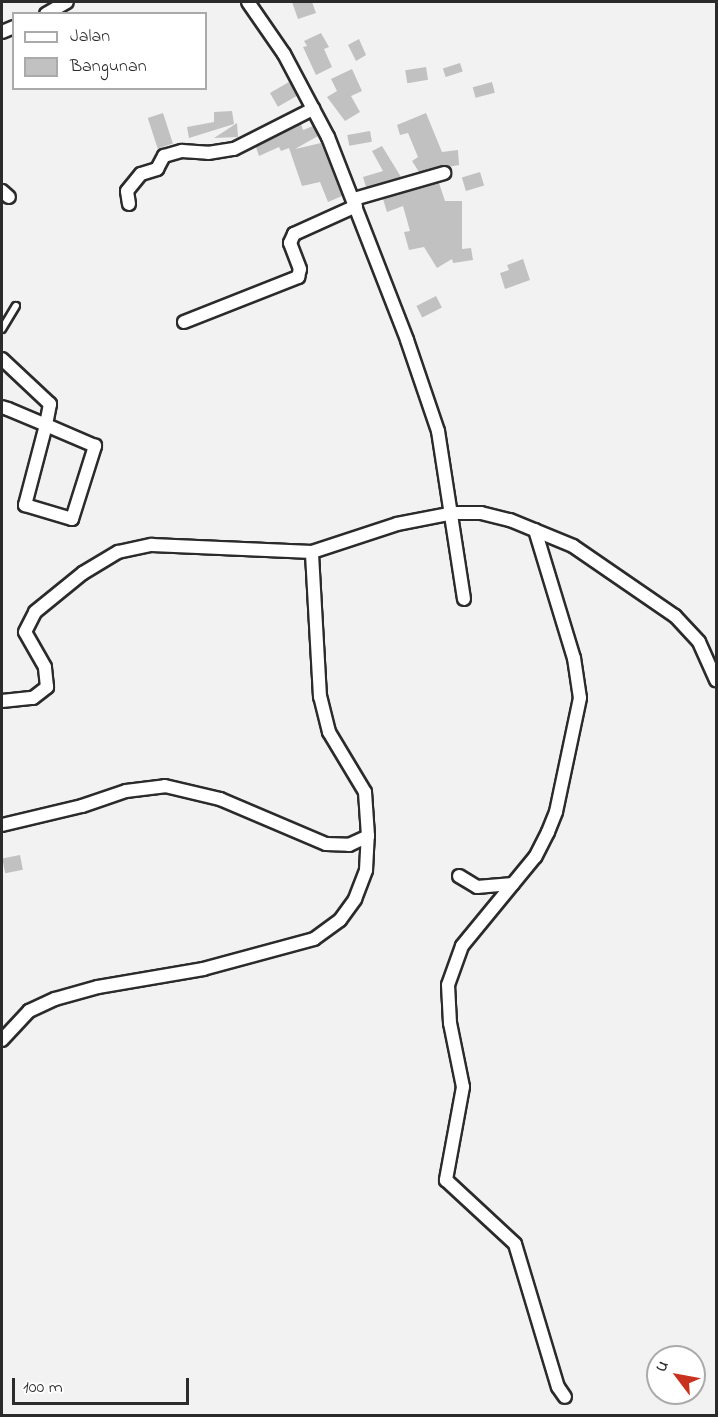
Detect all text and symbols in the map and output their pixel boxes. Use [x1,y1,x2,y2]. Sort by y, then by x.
legend [12,12,207,90]
text: Jalan [70,24,110,50]
text: Bangunan [70,54,147,80]
north arrow [646,1345,706,1405]
text: U [650,1356,675,1377]
scale bar [15,1366,192,1404]
text: 100 m [23,1375,63,1401]

